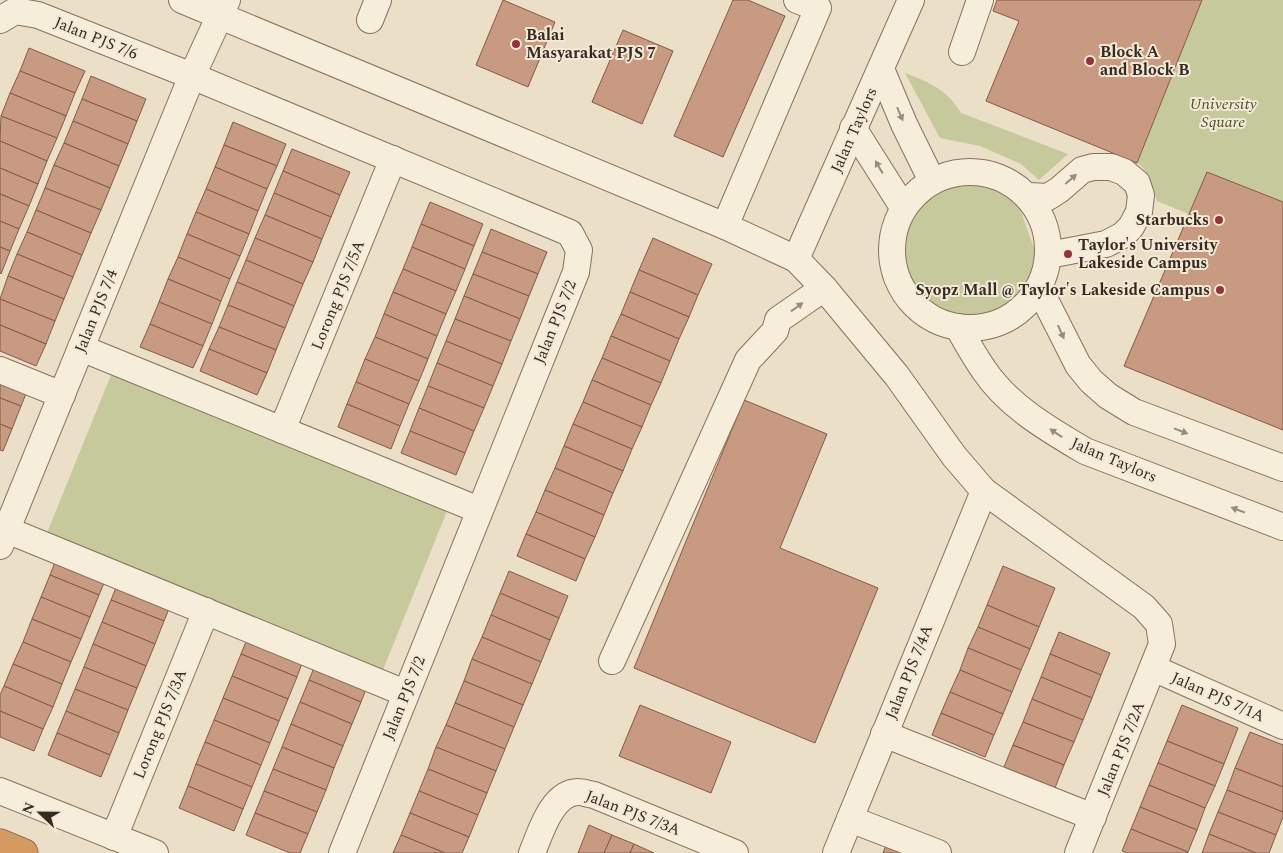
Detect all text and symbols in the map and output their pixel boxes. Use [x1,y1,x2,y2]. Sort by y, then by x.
street label: Jalan PJS 7/6 [51,10,141,66]
place label: Balai Masyarakat PJS 7 [526,23,656,65]
marker: Balai Masyarakat PJS 7 [510,38,522,50]
place label: Block A and Block B [1100,40,1189,82]
marker: Block A and Block B [1084,55,1096,67]
street label: Jalan Taylors [824,83,884,177]
park label: University Square [1189,92,1257,134]
one-way arrow [896,107,904,122]
one-way arrow [874,161,883,174]
one-way arrow [1065,173,1077,185]
place label: Starbucks [1136,208,1209,232]
marker: Starbucks [1213,214,1225,226]
place label: Taylor's University Lakeside Campus [1078,233,1219,275]
street label: Lorong PJS 7/5A [305,236,371,354]
marker: Taylor's University Lakeside Campus [1062,248,1074,260]
street label: Jalan PJS 7/4 [68,266,124,356]
street label: Jalan PJS 7/2 [527,277,583,367]
place label: Syopz Mall @ Taylor's Lakeside Campus [916,278,1210,302]
marker: Syopz Mall @ Taylor's Lakeside Campus [1214,284,1226,296]
one-way arrow [790,302,803,312]
one-way arrow [1057,325,1065,339]
one-way arrow [1049,428,1063,438]
one-way arrow [1174,428,1189,435]
street label: Jalan Taylors [1067,431,1161,489]
one-way arrow [1230,506,1245,513]
street label: Jalan PJS 7/4A [879,621,939,723]
street label: Jalan PJS 7/2 [376,653,432,743]
street label: Lorong PJS 7/3A [127,665,193,783]
street label: Jalan PJS 7/1A [1167,666,1269,728]
street label: Jalan PJS 7/2A [1091,698,1151,800]
street label: Jalan PJS 7/3A [582,784,684,842]
north arrow [15,788,65,838]
text: N [17,799,40,818]

